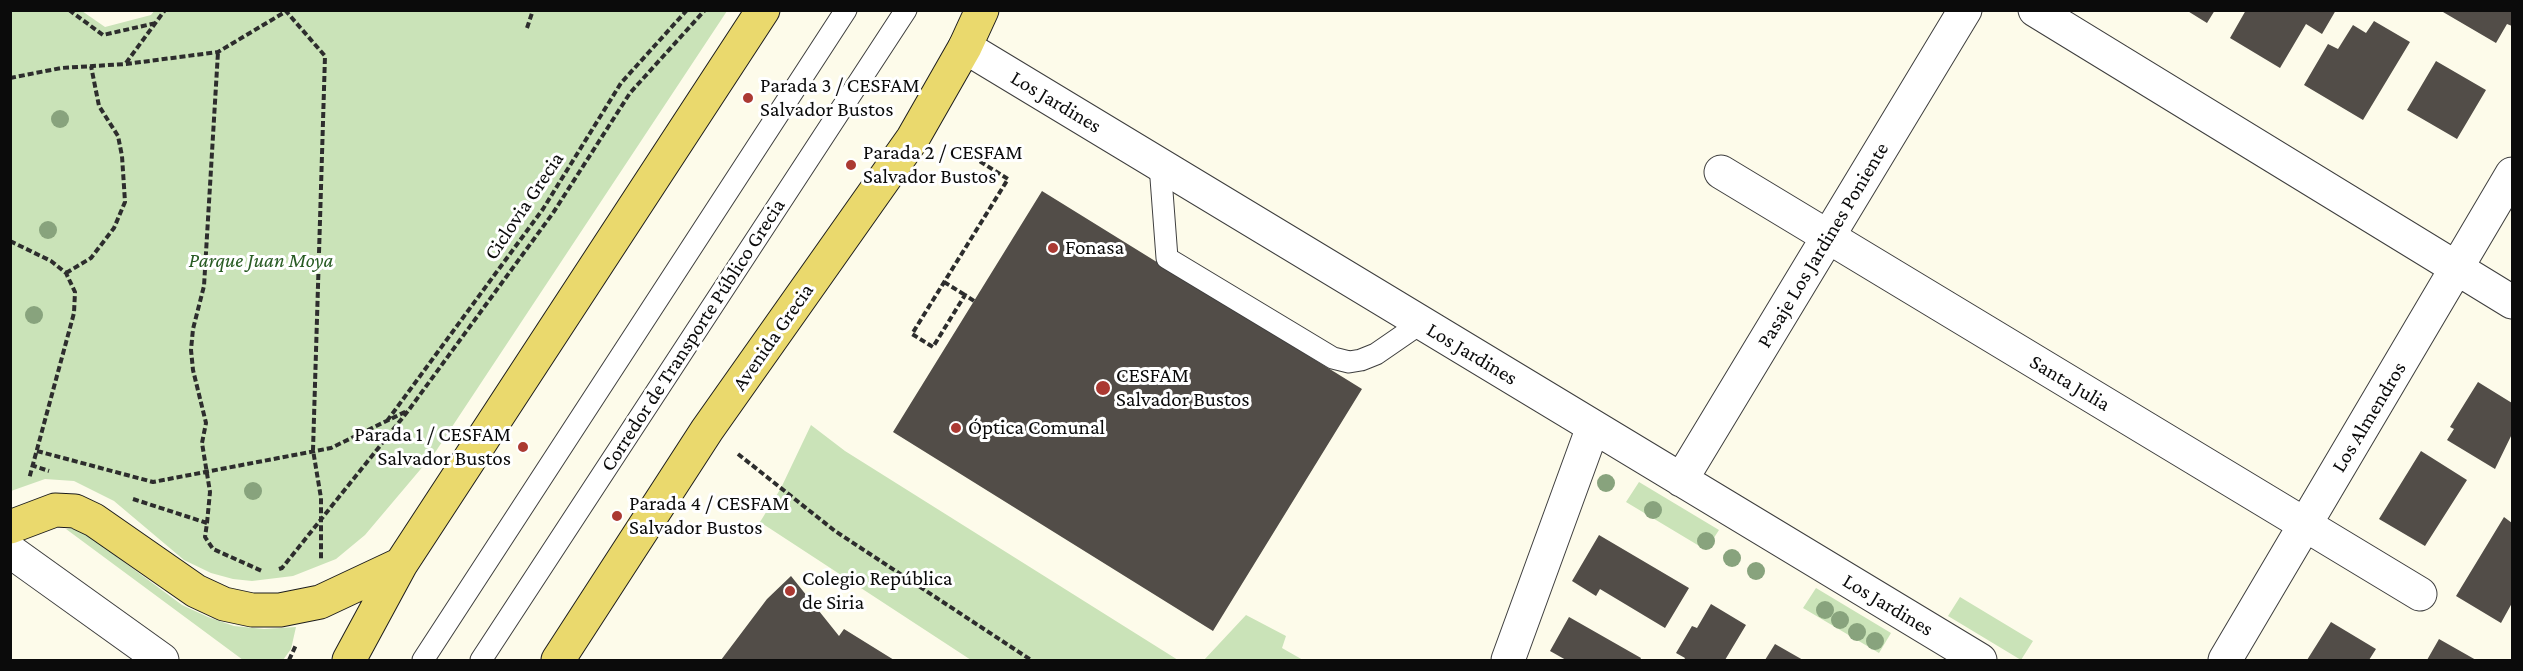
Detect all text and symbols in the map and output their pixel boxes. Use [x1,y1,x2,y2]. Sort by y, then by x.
street label: Los Jardines [1006,65,1106,139]
place label: Parada 3 / CESFAM Salvador Bustos [760,73,920,123]
marker: Parada 3 / CESFAM Salvador Bustos [741,91,755,105]
street label: Pasaje Los Jardines Poniente [1752,138,1894,352]
place label: Parada 2 / CESFAM Salvador Bustos [863,140,1023,190]
street label: Ciclovia Grecia [479,147,569,265]
marker: Parada 2 / CESFAM Salvador Bustos [844,158,858,172]
street label: Corredor de Transporte Público Grecia [595,194,791,476]
place label: Fonasa [1065,235,1124,261]
marker: Fonasa [1046,241,1060,255]
park label: Parque Juan Moya [189,248,333,274]
street label: Avenida Grecia [727,279,819,395]
street label: Los Jardines [1422,317,1522,391]
street label: Santa Julia [2025,349,2115,417]
street label: Los Almendros [2326,357,2412,477]
place label: CESFAM Salvador Bustos [1116,363,1250,413]
marker: CESFAM Salvador Bustos [1094,379,1112,397]
place label: Óptica Comunal [968,415,1105,441]
marker: Óptica Comunal [949,421,963,435]
place label: Parada 1 / CESFAM Salvador Bustos [354,422,511,472]
marker: Parada 1 / CESFAM Salvador Bustos [516,440,530,454]
place label: Parada 4 / CESFAM Salvador Bustos [629,491,789,541]
marker: Parada 4 / CESFAM Salvador Bustos [610,509,624,523]
place label: Colegio República de Siria [802,566,952,616]
street label: Los Jardines [1838,568,1938,642]
marker: Colegio República de Siria [783,584,797,598]

